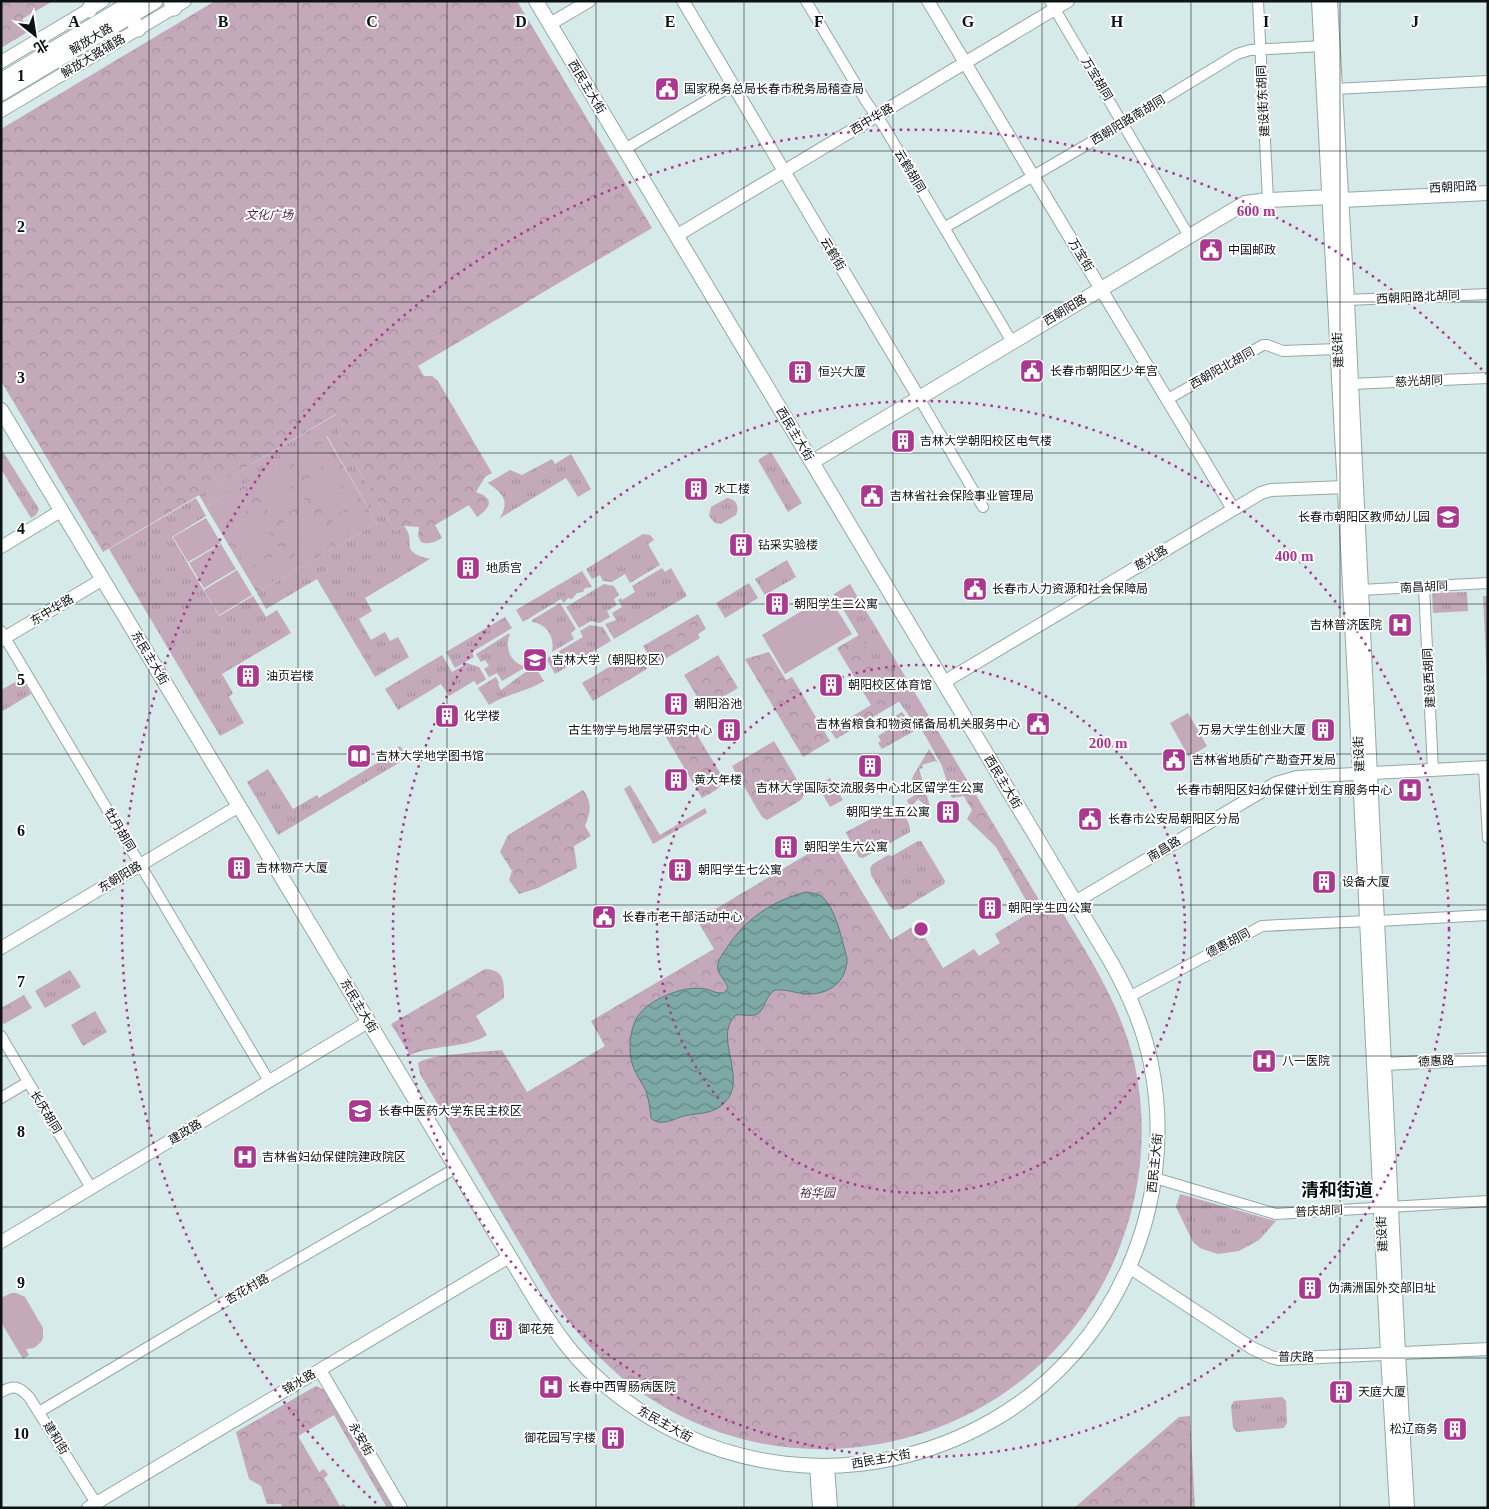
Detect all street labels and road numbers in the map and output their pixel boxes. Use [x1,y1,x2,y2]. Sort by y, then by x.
street label: 解放大路 [67,21,115,57]
street label: 解放大路辅路 [59,31,127,81]
street label: 万宝胡同 [1079,55,1115,103]
street label: 西民主大街 [566,58,608,116]
street label: 建设街东胡同 [1254,65,1272,137]
street label: 西朝阳路南胡同 [1088,92,1168,148]
street label: 西中华路 [848,101,896,137]
street label: 云鹤胡同 [892,147,928,195]
street label: 西朝阳路 [1429,179,1477,195]
street label: 云鹤街 [818,235,848,273]
street label: 万宝街 [1066,236,1096,274]
street label: 西朝阳路北胡同 [1376,288,1460,306]
street label: 西朝阳路 [1041,292,1089,328]
street label: 建设街 [1330,332,1346,368]
street label: 西朝阳北胡同 [1187,344,1257,392]
street label: 慈光胡同 [1395,373,1443,389]
street label: 西民主大街 [774,405,816,463]
street label: 慈光路 [1132,543,1170,573]
street label: 南昌胡同 [1400,579,1448,595]
street label: 东中华路 [28,592,76,628]
street label: 东民主大街 [129,629,171,687]
street label: 建设西胡同 [1420,648,1438,708]
street label: 建设街 [1351,736,1367,772]
street label: 西民主大街 [982,753,1024,811]
street label: 牡丹胡同 [102,806,138,854]
street label: 南昌路 [1145,834,1183,864]
street label: 东朝阳路 [96,859,144,895]
street label: 德惠胡同 [1204,926,1252,960]
street label: 东民主大街 [338,977,380,1035]
street label: 德惠路 [1418,1053,1454,1069]
street label: 长庆胡同 [28,1088,64,1136]
street label: 建政路 [166,1117,204,1147]
street label: 西民主大街 [1145,1132,1165,1194]
street label: 普庆胡同 [1295,1203,1343,1219]
street label: 建设街 [1374,1216,1390,1252]
street label: 杏花村路 [223,1271,271,1307]
street label: 普庆路 [1278,1350,1314,1364]
street label: 锦水路 [280,1367,318,1397]
street label: 东民主大街 [635,1403,695,1445]
street label: 建和街 [41,1419,71,1457]
street label: 永安街 [346,1420,376,1458]
street label: 西民主大街 [850,1447,912,1471]

